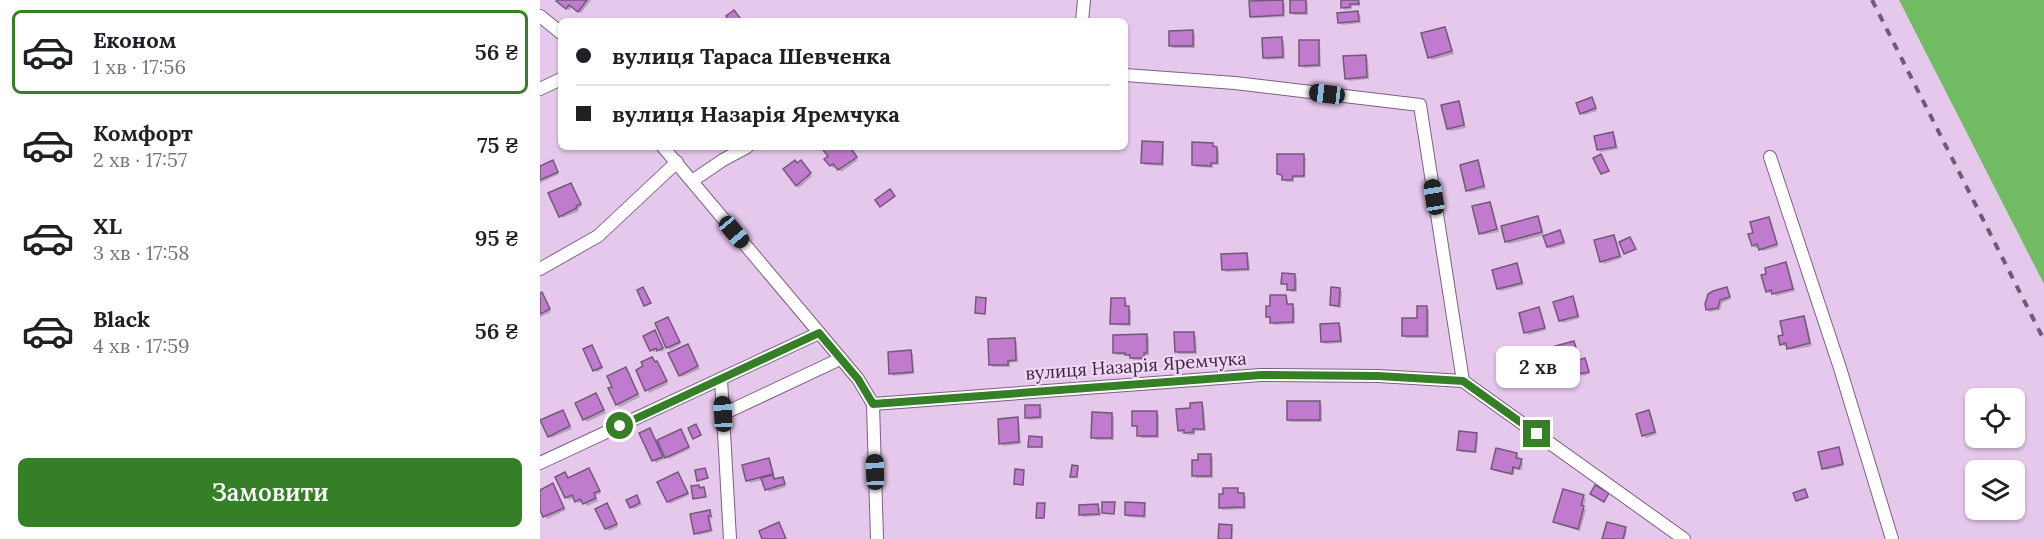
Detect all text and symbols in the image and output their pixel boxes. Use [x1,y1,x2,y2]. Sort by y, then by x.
icon: car [21,25,75,79]
text: Економ [93,26,176,54]
text: 56 ₴ [475,38,519,66]
text: вулиця Тараса Шевченка [612,42,891,70]
text: 1 хв · 17:56 [93,54,186,79]
car [1308,83,1346,105]
text: вулиця Назарія Яремчука [612,100,900,128]
icon: car [21,118,75,172]
text: Комфорт [93,119,193,147]
text: 75 ₴ [477,131,519,159]
text: 2 хв · 17:57 [93,147,187,172]
car [1422,178,1446,216]
icon: car [21,211,75,265]
text: XL [93,212,122,240]
car [716,212,752,252]
text: 95 ₴ [475,224,519,252]
text: 3 хв · 17:58 [93,240,190,265]
icon: car [21,304,75,358]
text: Black [93,305,150,333]
text: 56 ₴ [475,317,519,345]
text: 4 хв · 17:59 [93,333,190,358]
street label: вулиця Назарія Яремчука [1025,346,1247,385]
callout: 2 хв [1495,347,1579,389]
text: 2 хв [1519,354,1557,379]
map controls [1965,388,2025,520]
button: locate [1965,388,2025,448]
car [713,396,733,432]
route start [606,412,633,439]
route end [1523,420,1550,447]
car [865,454,885,490]
button: Замовити [18,458,522,527]
button: layers [1965,460,2025,520]

